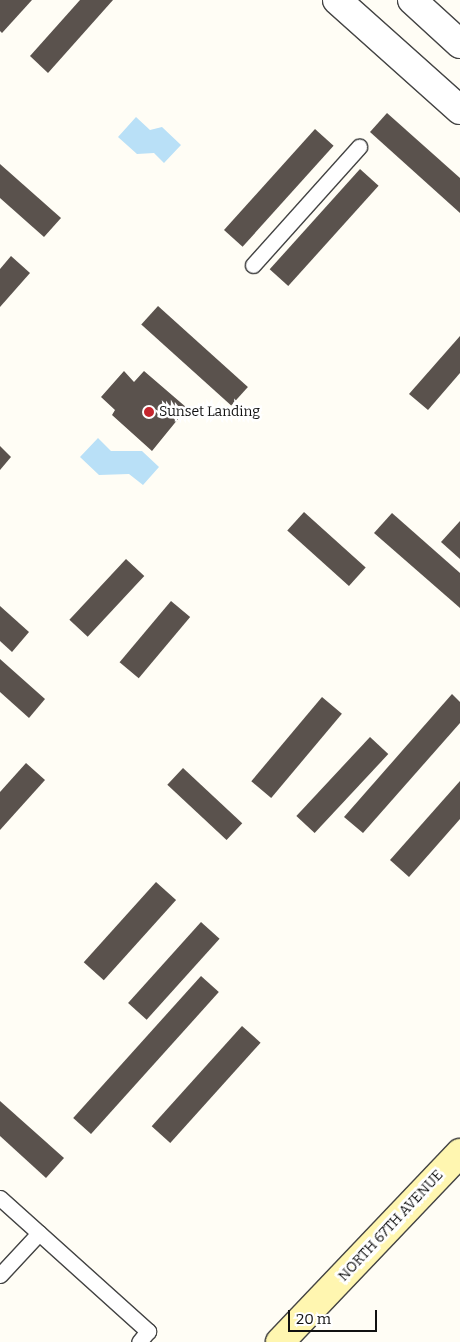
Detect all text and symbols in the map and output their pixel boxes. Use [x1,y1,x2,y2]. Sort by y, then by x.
place label: Sunset Landing [159,404,260,420]
marker: Sunset Landing [143,406,155,418]
street label: NORTH 67TH AVENUE [335,1167,447,1285]
scale bar [290,1300,379,1332]
text: 20 m [296,1310,331,1328]

